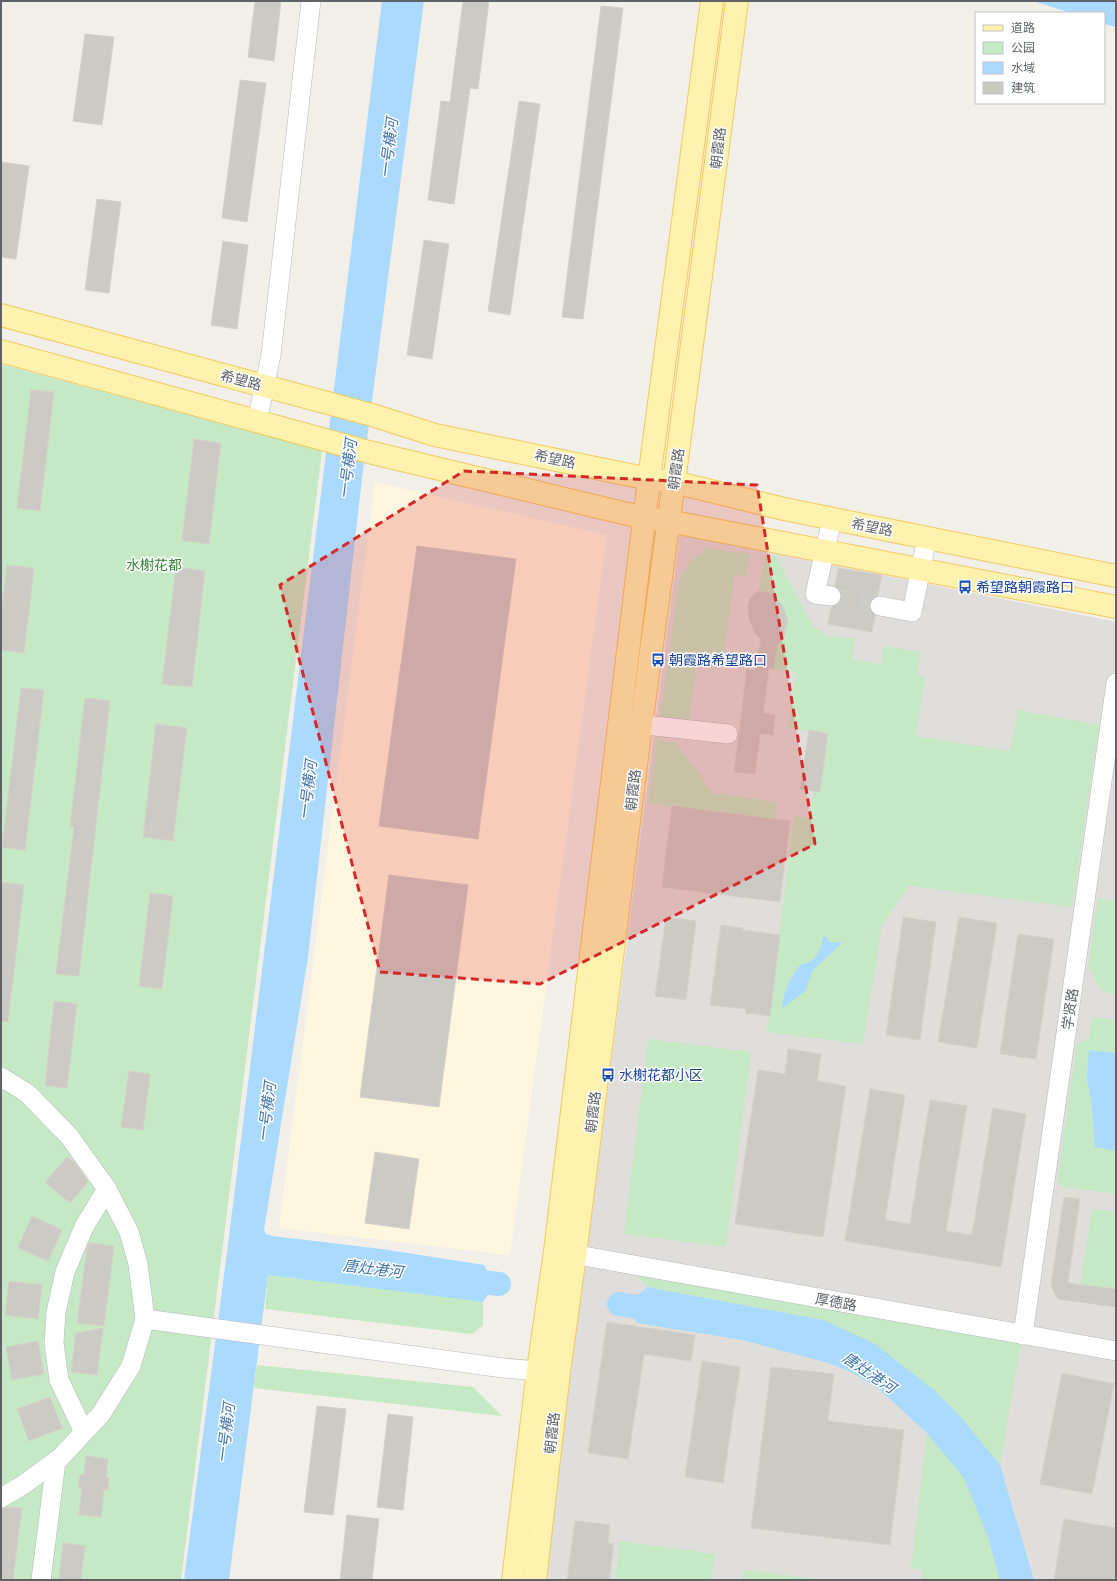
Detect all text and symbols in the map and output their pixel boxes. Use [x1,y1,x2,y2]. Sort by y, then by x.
legend [975,12,1105,104]
text: 道路 [1011,19,1035,37]
text: 公园 [1011,39,1035,57]
text: 水域 [1011,59,1035,77]
text: 建筑 [1011,79,1035,97]
water label: 一号横河 [374,114,404,179]
street label: 朝霞路 [706,126,730,170]
street label: 希望路 [218,365,264,395]
water label: 一号横河 [333,435,363,500]
street label: 希望路 [532,445,578,473]
street label: 朝霞路 [663,447,689,491]
street label: 希望路 [849,513,895,541]
park label: 水榭花都 [126,555,182,575]
place label: 希望路朝霞路口 [976,577,1074,597]
bus stop icon: 希望路朝霞路口 [957,579,973,595]
place label: 朝霞路希望路口 [669,650,767,670]
bus stop icon: 朝霞路希望路口 [650,652,666,668]
water label: 一号横河 [293,756,323,821]
street label: 朝霞路 [621,768,645,812]
street label: 学贤路 [1057,987,1083,1031]
place label: 水榭花都小区 [619,1065,703,1085]
bus stop icon: 水榭花都小区 [600,1067,616,1083]
water label: 一号横河 [252,1078,282,1143]
street label: 朝霞路 [581,1090,605,1134]
water label: 唐灶港河 [342,1254,407,1284]
street label: 厚德路 [814,1289,858,1315]
water label: 唐灶港河 [838,1347,903,1401]
water label: 一号横河 [211,1399,241,1464]
street label: 朝霞路 [540,1411,564,1455]

